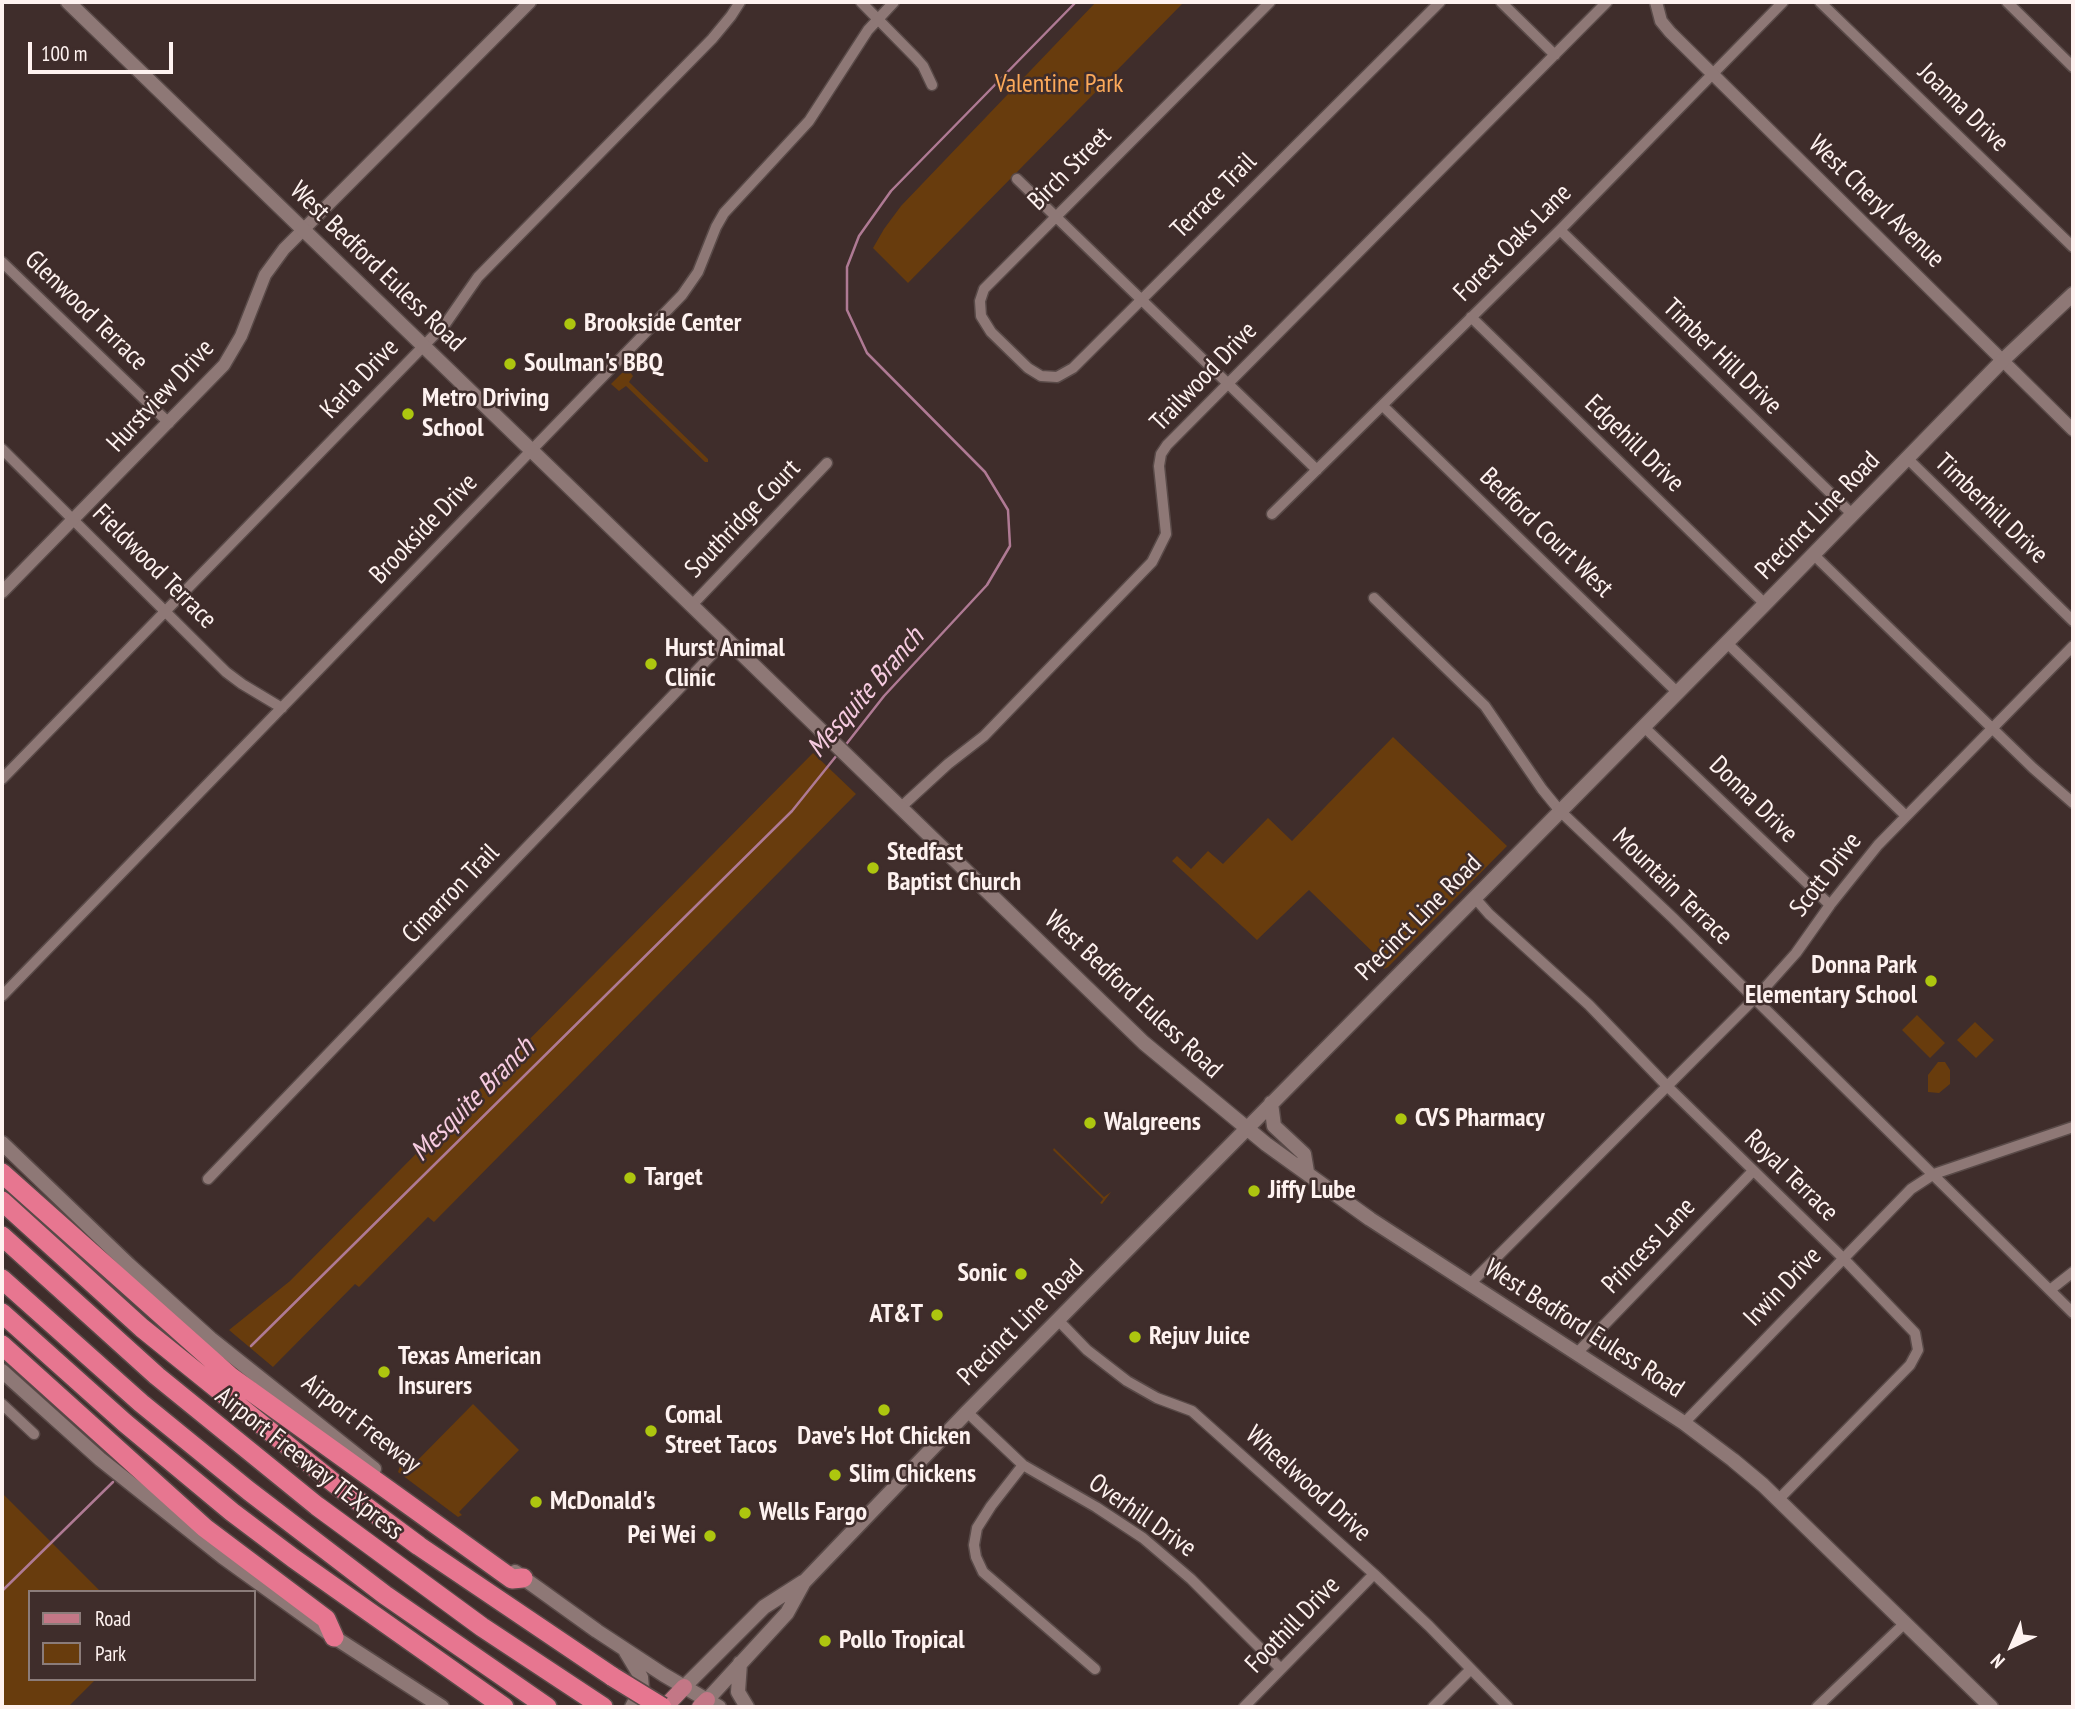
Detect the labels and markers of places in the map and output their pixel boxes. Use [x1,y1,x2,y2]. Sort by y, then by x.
place label: Brookside Center [584,308,741,340]
marker: Brookside Center [562,316,578,332]
place label: Soulman's BBQ [524,348,663,380]
marker: Soulman's BBQ [502,356,518,372]
place label: Metro Driving School [422,383,549,444]
marker: Metro Driving School [400,406,416,422]
place label: Hurst Animal Clinic [665,633,785,694]
marker: Hurst Animal Clinic [643,656,659,672]
place label: Stedfast Baptist Church [887,837,1021,898]
marker: Stedfast Baptist Church [865,860,881,876]
place label: Donna Park Elementary School [1745,950,1917,1012]
marker: Donna Park Elementary School [1923,973,1939,989]
place label: CVS Pharmacy [1415,1103,1545,1135]
place label: Walgreens [1104,1107,1201,1139]
marker: CVS Pharmacy [1393,1111,1409,1127]
marker: Walgreens [1082,1115,1098,1131]
place label: Target [644,1162,703,1194]
marker: Target [622,1170,638,1186]
place label: Jiffy Lube [1268,1175,1356,1207]
marker: Jiffy Lube [1246,1183,1262,1199]
place label: Sonic [957,1258,1007,1290]
marker: Sonic [1013,1266,1029,1282]
place label: AT&T [870,1299,923,1331]
marker: AT&T [929,1307,945,1323]
place label: Rejuv Juice [1149,1321,1250,1353]
marker: Rejuv Juice [1127,1329,1143,1345]
place label: Texas American Insurers [398,1341,541,1402]
marker: Texas American Insurers [376,1364,392,1380]
place label: Comal Street Tacos [665,1400,777,1462]
marker: Dave's Hot Chicken [876,1402,892,1418]
place label: Dave's Hot Chicken [797,1421,971,1453]
marker: Comal Street Tacos [643,1423,659,1439]
place label: Slim Chickens [849,1459,976,1491]
marker: Slim Chickens [827,1467,843,1483]
place label: McDonald's [550,1486,655,1518]
marker: McDonald's [528,1494,544,1510]
place label: Wells Fargo [759,1497,867,1529]
marker: Wells Fargo [737,1505,753,1521]
place label: Pei Wei [628,1520,696,1552]
marker: Pei Wei [702,1528,718,1544]
place label: Pollo Tropical [839,1625,965,1657]
marker: Pollo Tropical [817,1633,833,1649]

